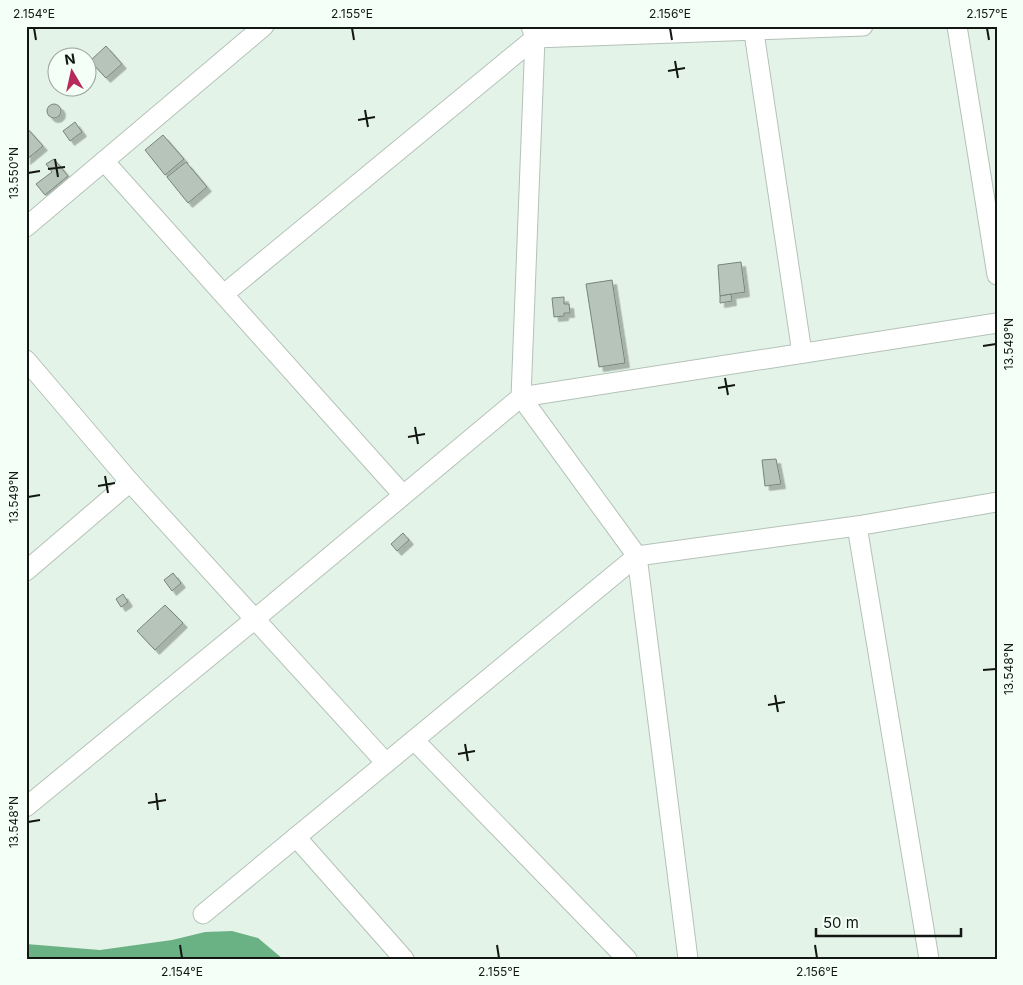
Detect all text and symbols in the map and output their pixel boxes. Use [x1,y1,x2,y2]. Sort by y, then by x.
text: 2.154°E [13,6,55,21]
text: 2.155°E [331,6,373,21]
text: 2.156°E [649,6,691,21]
text: 2.157°E [966,6,1008,21]
north arrow [48,48,98,98]
text: N [63,49,76,68]
text: 13.550°N [6,147,21,199]
text: 13.549°N [1001,318,1016,370]
text: 13.549°N [6,471,21,523]
text: 13.548°N [1001,643,1016,695]
text: 13.548°N [6,796,21,848]
scale bar [816,905,960,937]
text: 50 m [823,913,859,932]
text: 2.154°E [161,964,203,979]
text: 2.155°E [478,964,520,979]
text: 2.156°E [796,964,838,979]

